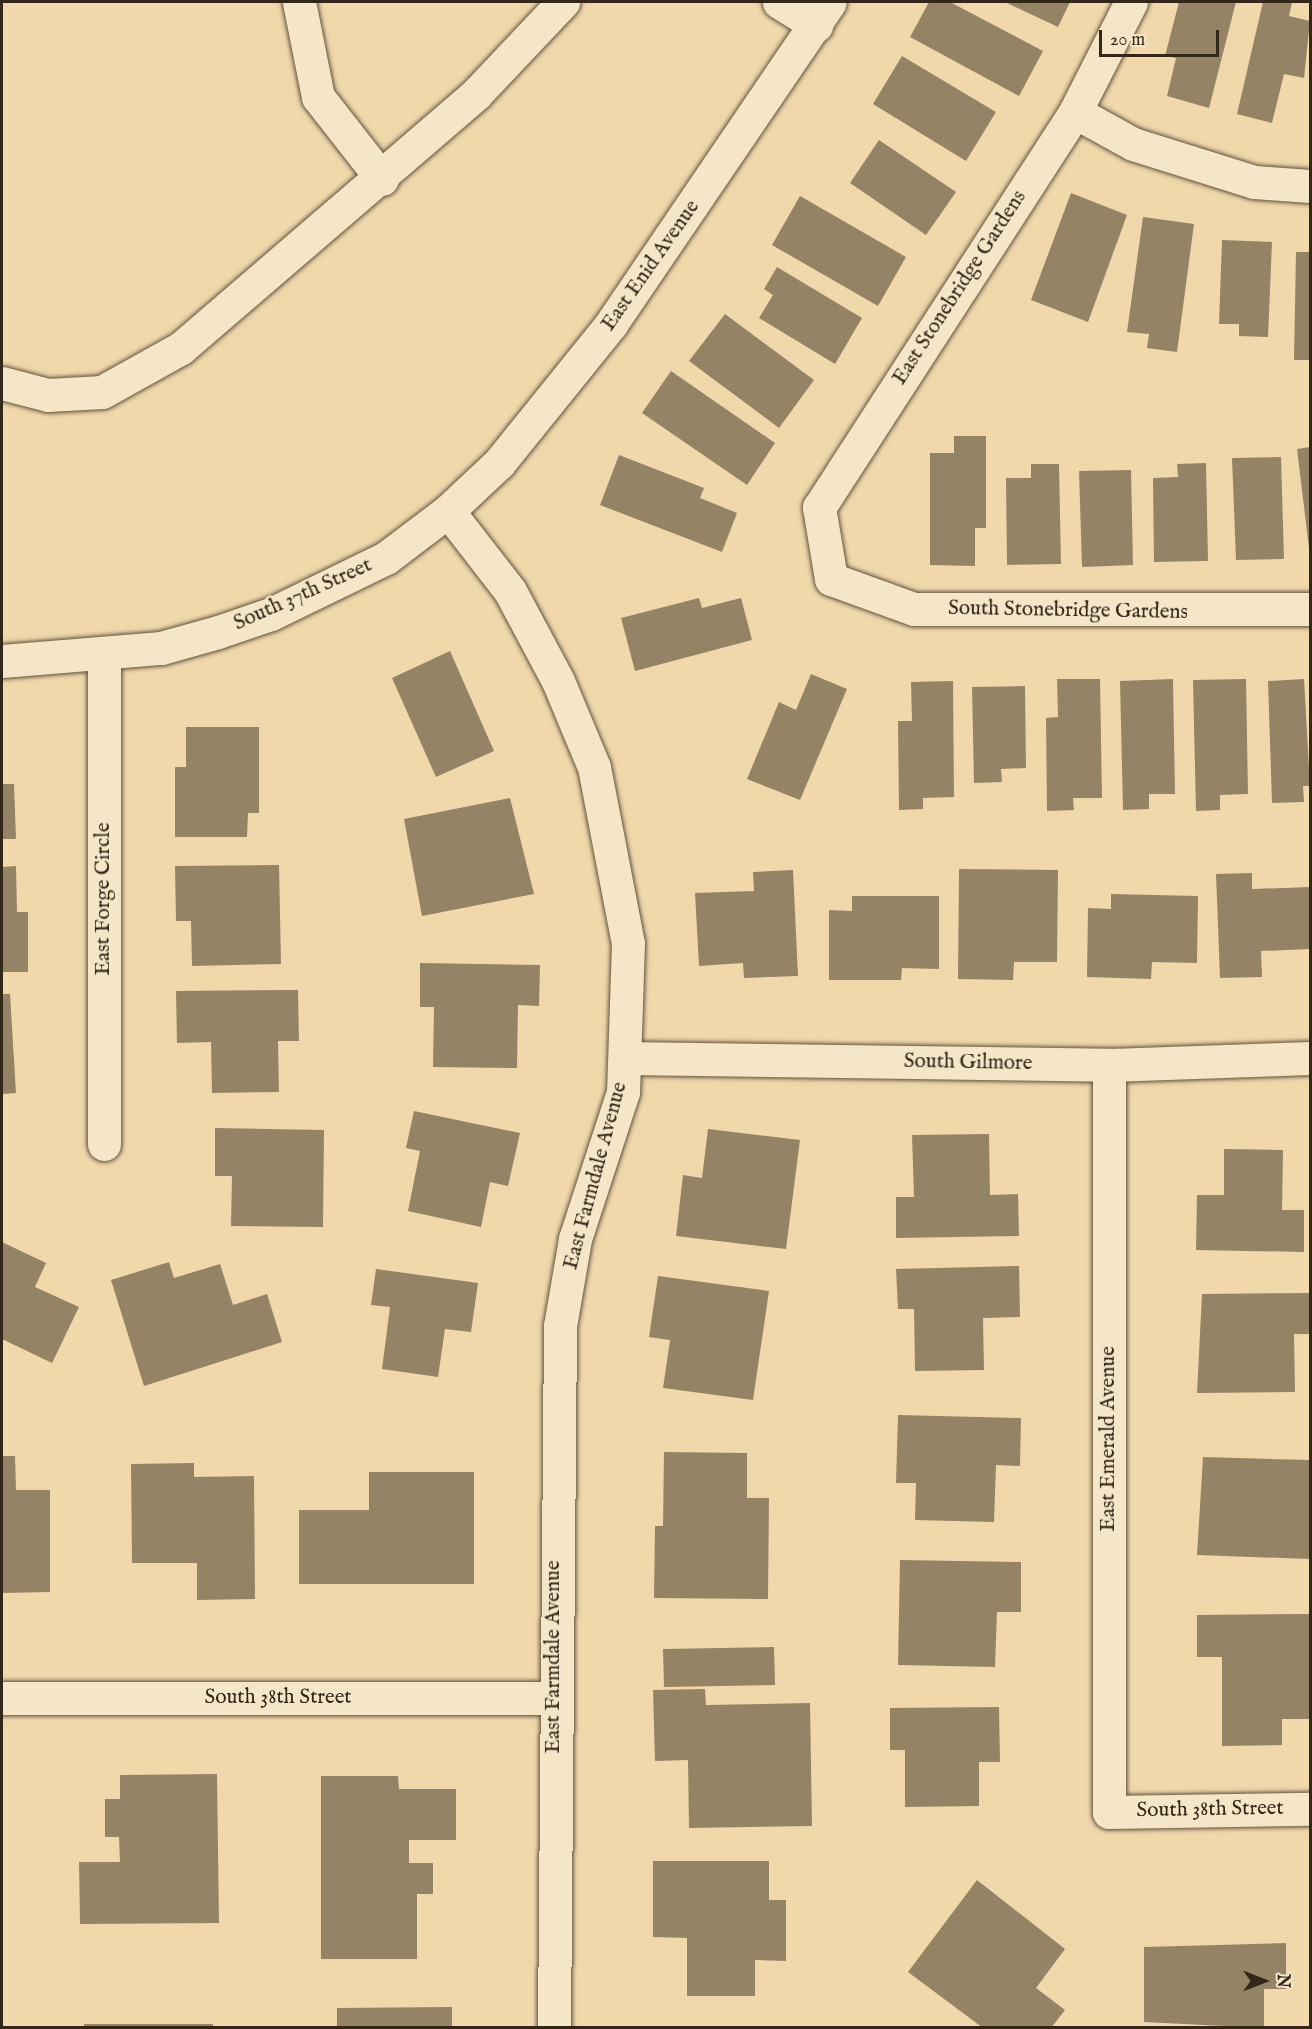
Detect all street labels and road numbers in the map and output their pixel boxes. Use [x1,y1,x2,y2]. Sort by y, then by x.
street label: East Stonebridge Gardens [888,186,1032,390]
street label: East Enid Avenue [597,196,705,336]
street label: South 37th Street [230,553,376,637]
street label: South Stonebridge Gardens [948,596,1188,626]
street label: East Forge Circle [91,822,117,976]
street label: South Gilmore [903,1049,1033,1077]
street label: East Farmdale Avenue [559,1079,633,1273]
street label: East Emerald Avenue [1096,1346,1122,1532]
street label: East Farmdale Avenue [541,1560,567,1754]
street label: South 38th Street [204,1685,352,1711]
street label: South 38th Street [1136,1796,1284,1824]

